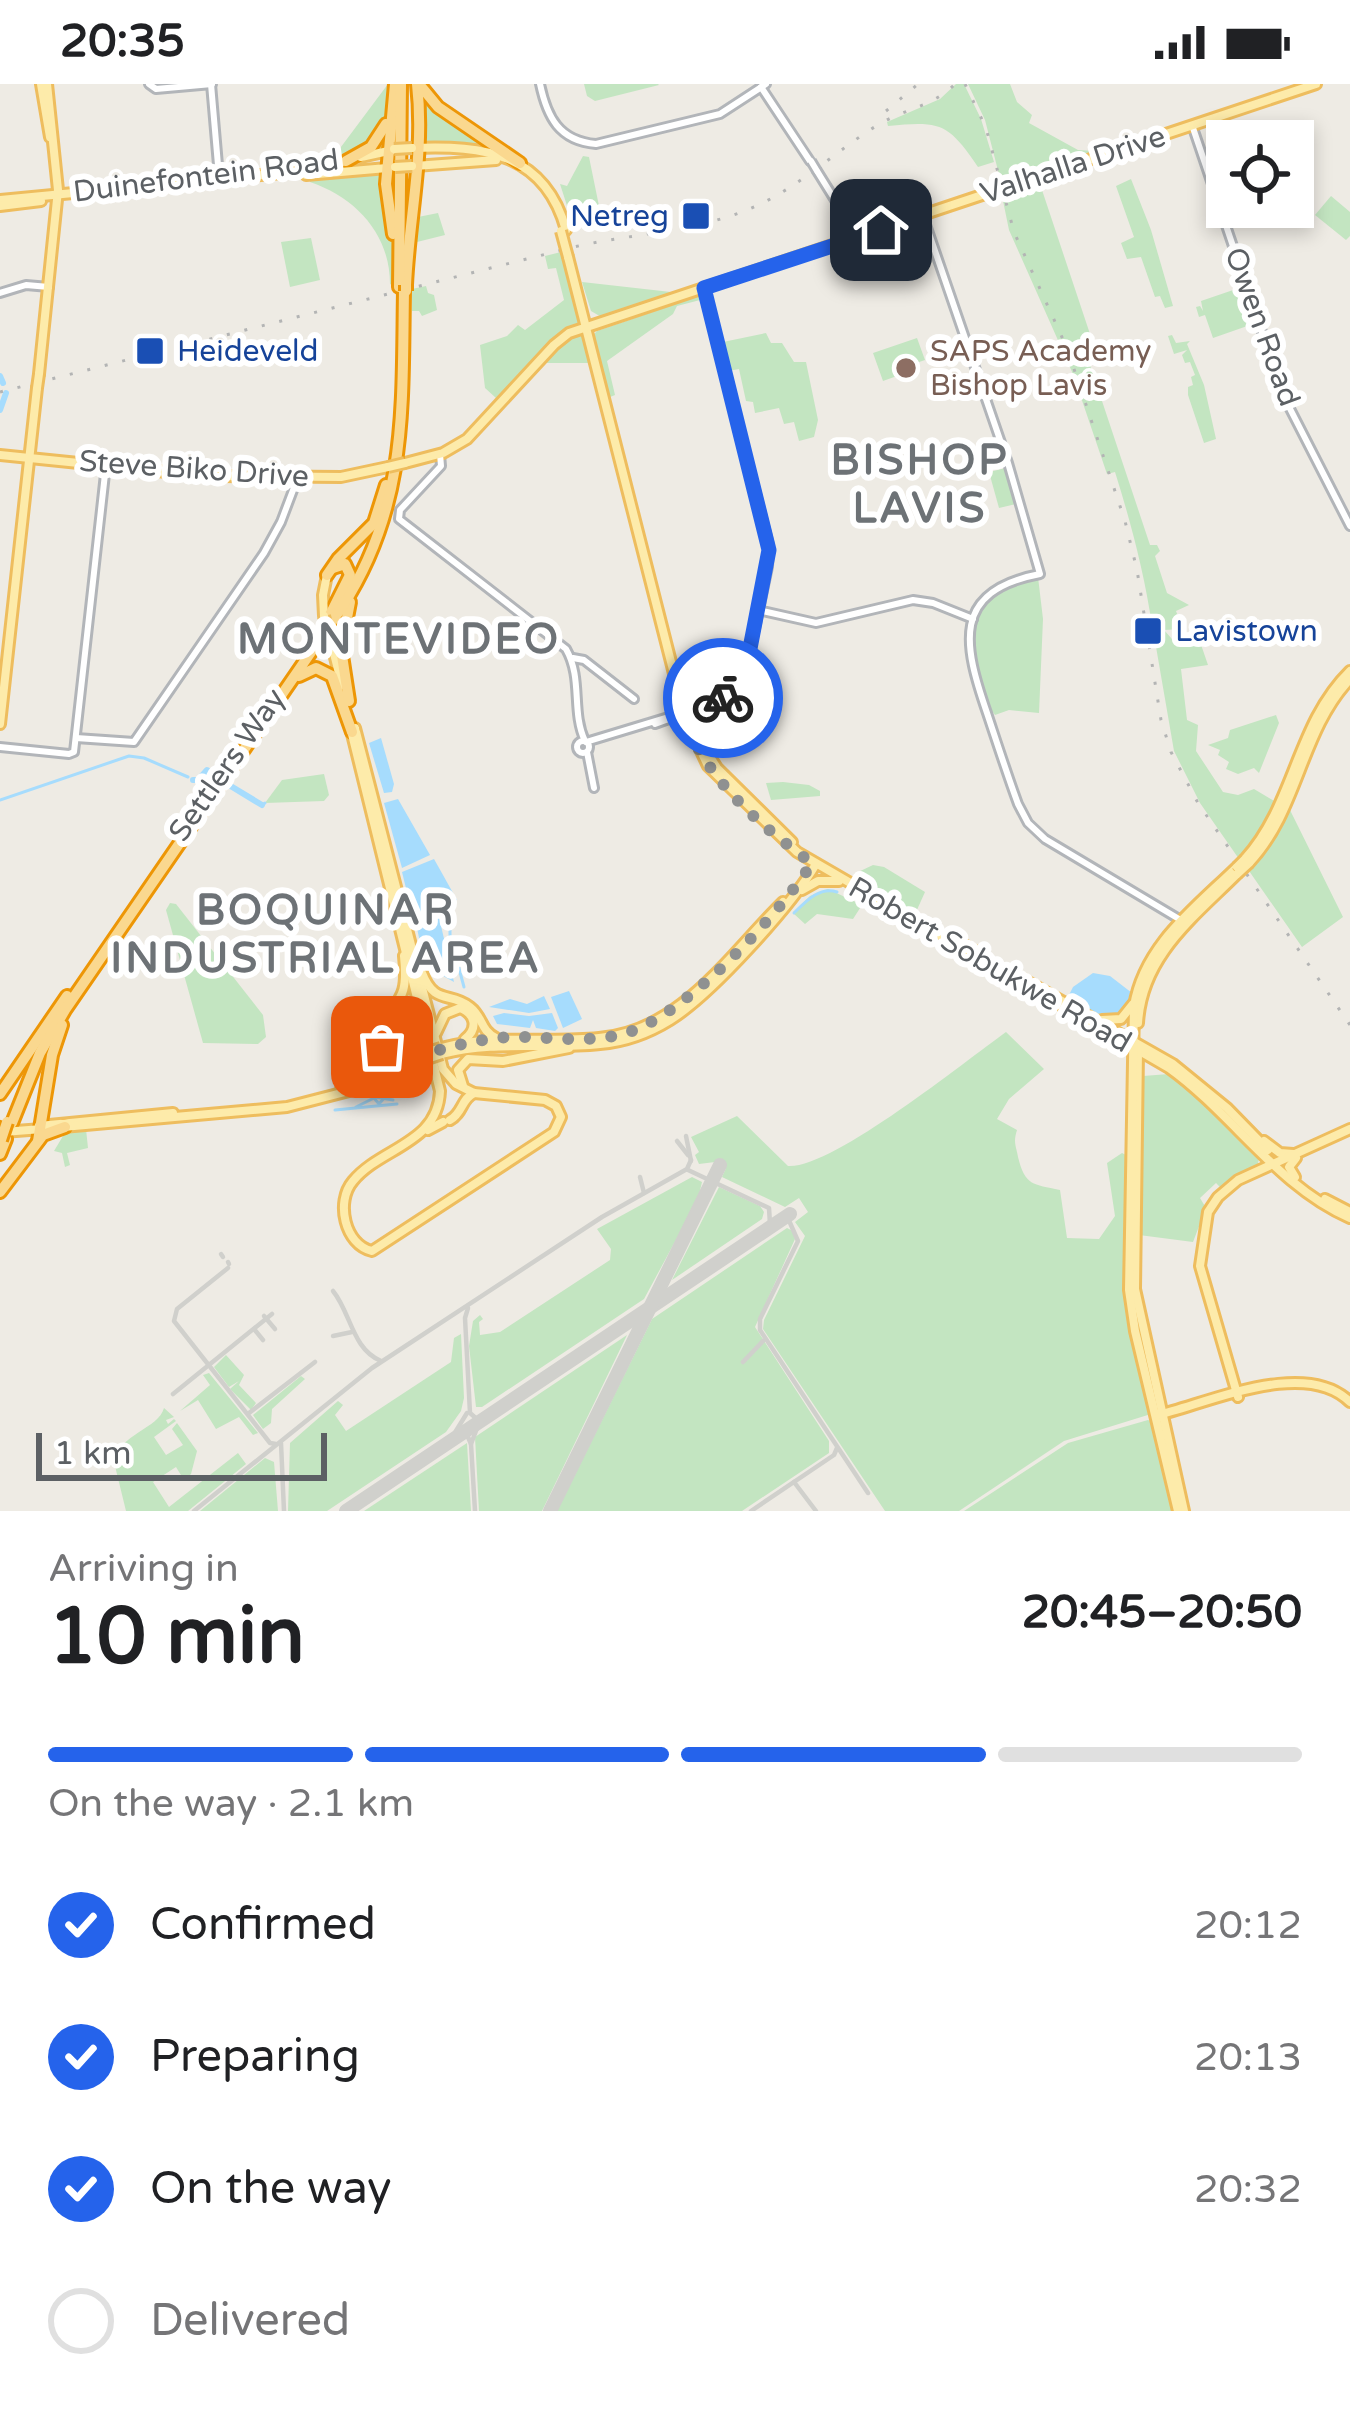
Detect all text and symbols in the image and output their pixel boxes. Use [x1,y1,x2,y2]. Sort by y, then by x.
text: 20:35 [60,15,185,69]
street label: Valhalla Drive [976,118,1170,212]
map controls [1206,120,1314,228]
button: locate [1206,120,1314,228]
street label: Duinefontein Road [71,141,341,211]
pin [830,179,932,281]
icon: home [848,197,914,263]
place label: Netreg [570,198,669,235]
marker: Netreg [680,200,712,232]
street label: Owen Road [1216,243,1308,411]
place label: Heideveld [177,333,319,370]
place label: SAPS Academy Bishop Lavis [930,333,1151,404]
marker: Heideveld [134,335,166,367]
marker: SAPS Academy Bishop Lavis [893,355,919,381]
district label: BISHOP LAVIS [831,435,1010,534]
street label: Steve Biko Drive [78,443,310,495]
place label: Lavistown [1175,613,1318,650]
district label: MONTEVIDEO [237,614,561,665]
marker: Lavistown [1132,615,1164,647]
courier [663,638,783,758]
icon: bike [690,665,756,731]
street label: Settlers Way [161,681,293,849]
street label: Robert Sobukwe Road [842,869,1138,1061]
district label: BOQUINAR INDUSTRIAL AREA [110,885,542,984]
pin [331,996,433,1098]
icon: bag [349,1014,415,1080]
scale bar [36,1427,327,1480]
text: 1 km [54,1434,132,1473]
text: Arriving in [48,1545,239,1592]
text: 20:45–20:50 [1022,1586,1302,1640]
text: 10 min [48,1590,305,1684]
text: On the way · 2.1 km [48,1780,414,1827]
icon: check [48,1892,114,1958]
text: Confirmed [150,1898,376,1952]
text: 20:12 [1194,1902,1302,1949]
icon: check [48,2024,114,2090]
text: Preparing [150,2030,360,2084]
text: 20:13 [1194,2034,1302,2081]
icon: check [48,2156,114,2222]
text: On the way [150,2162,391,2216]
text: 20:32 [1194,2166,1302,2213]
text: Delivered [150,2294,350,2348]

